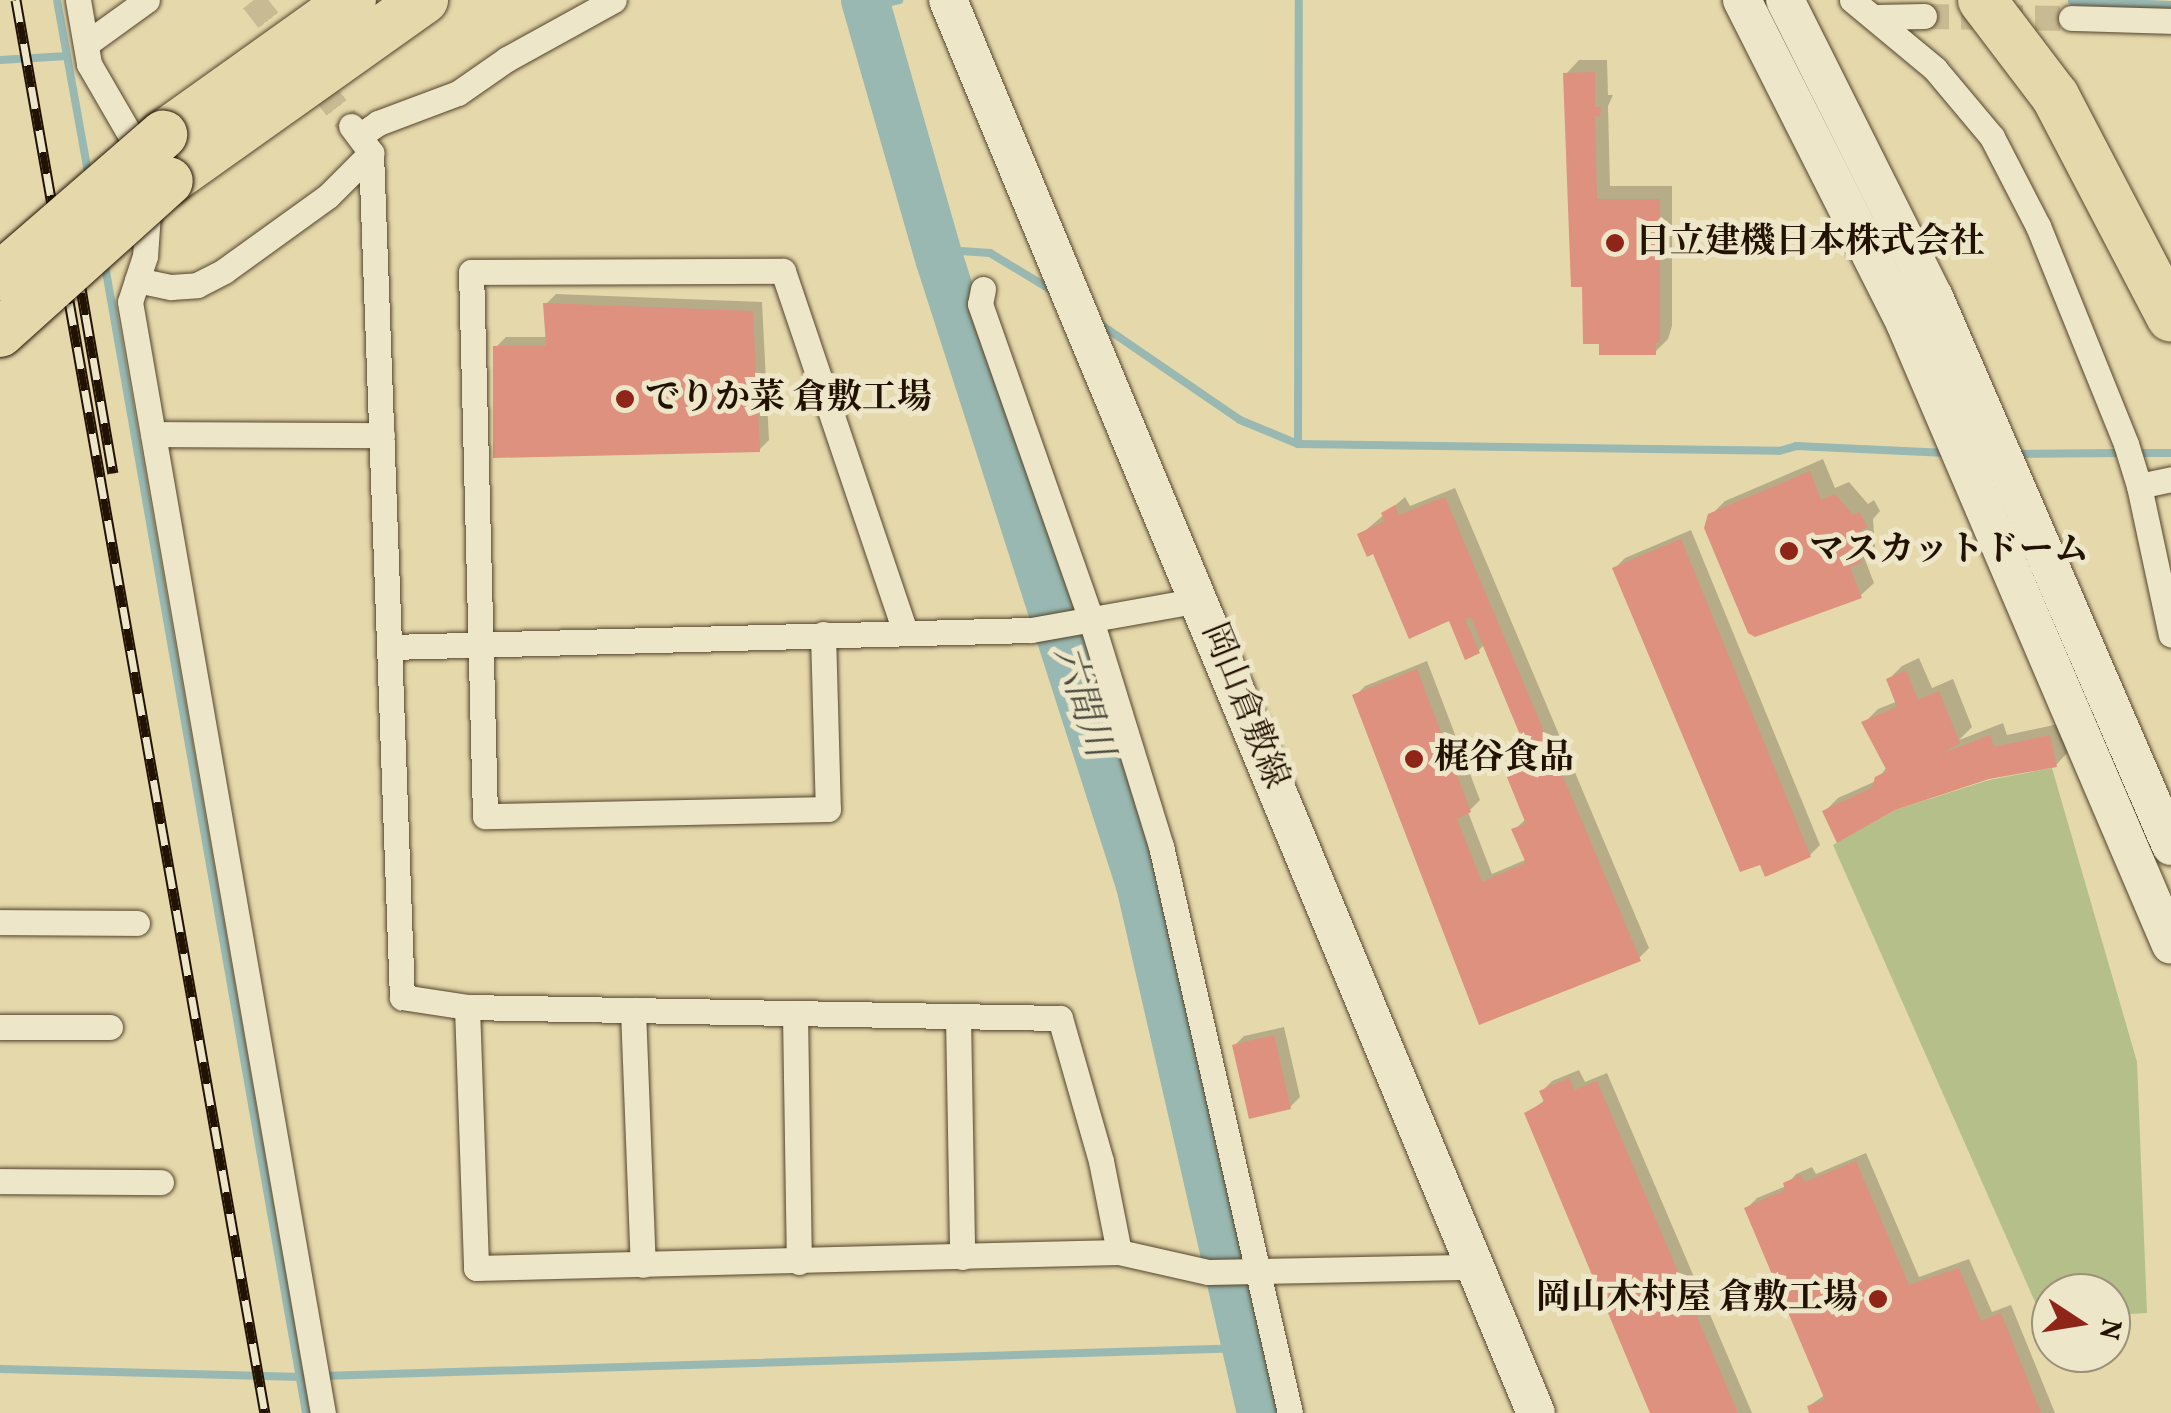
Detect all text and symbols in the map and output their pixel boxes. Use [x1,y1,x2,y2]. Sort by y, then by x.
place label: 日立建機日本株式会社 [1635,222,1985,264]
marker: 日立建機日本株式会社 [1604,232,1626,254]
place label: でりか菜 倉敷工場 [645,378,932,420]
marker: でりか菜 倉敷工場 [614,388,636,410]
place label: マスカットドーム [1809,530,2089,572]
marker: マスカットドーム [1778,540,1800,562]
street label: 岡山倉敷線 [1192,617,1296,795]
water label: 六間川 [1042,641,1120,763]
place label: 梶谷食品 [1434,738,1574,780]
marker: 梶谷食品 [1403,748,1425,770]
north arrow [2031,1273,2131,1373]
place label: 岡山木村屋 倉敷工場 [1536,1278,1858,1320]
marker: 岡山木村屋 倉敷工場 [1867,1288,1889,1310]
text: N [2088,1315,2130,1343]

